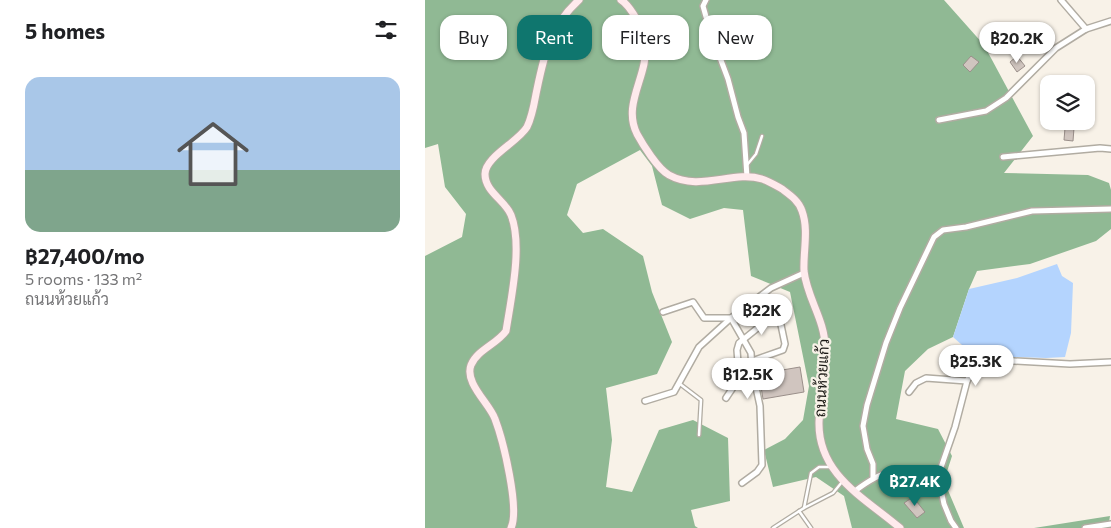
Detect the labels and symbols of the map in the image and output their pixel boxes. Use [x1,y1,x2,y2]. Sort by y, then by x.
pin: ฿20.2K [976,22,1058,64]
pin: ฿22K [732,294,792,336]
street label: ถนนห้วยแก้ว [810,338,832,418]
pin: ฿25.3K [935,344,1017,387]
pin: ฿12.5K [707,358,789,400]
pin: ฿27.4K [874,464,956,507]

